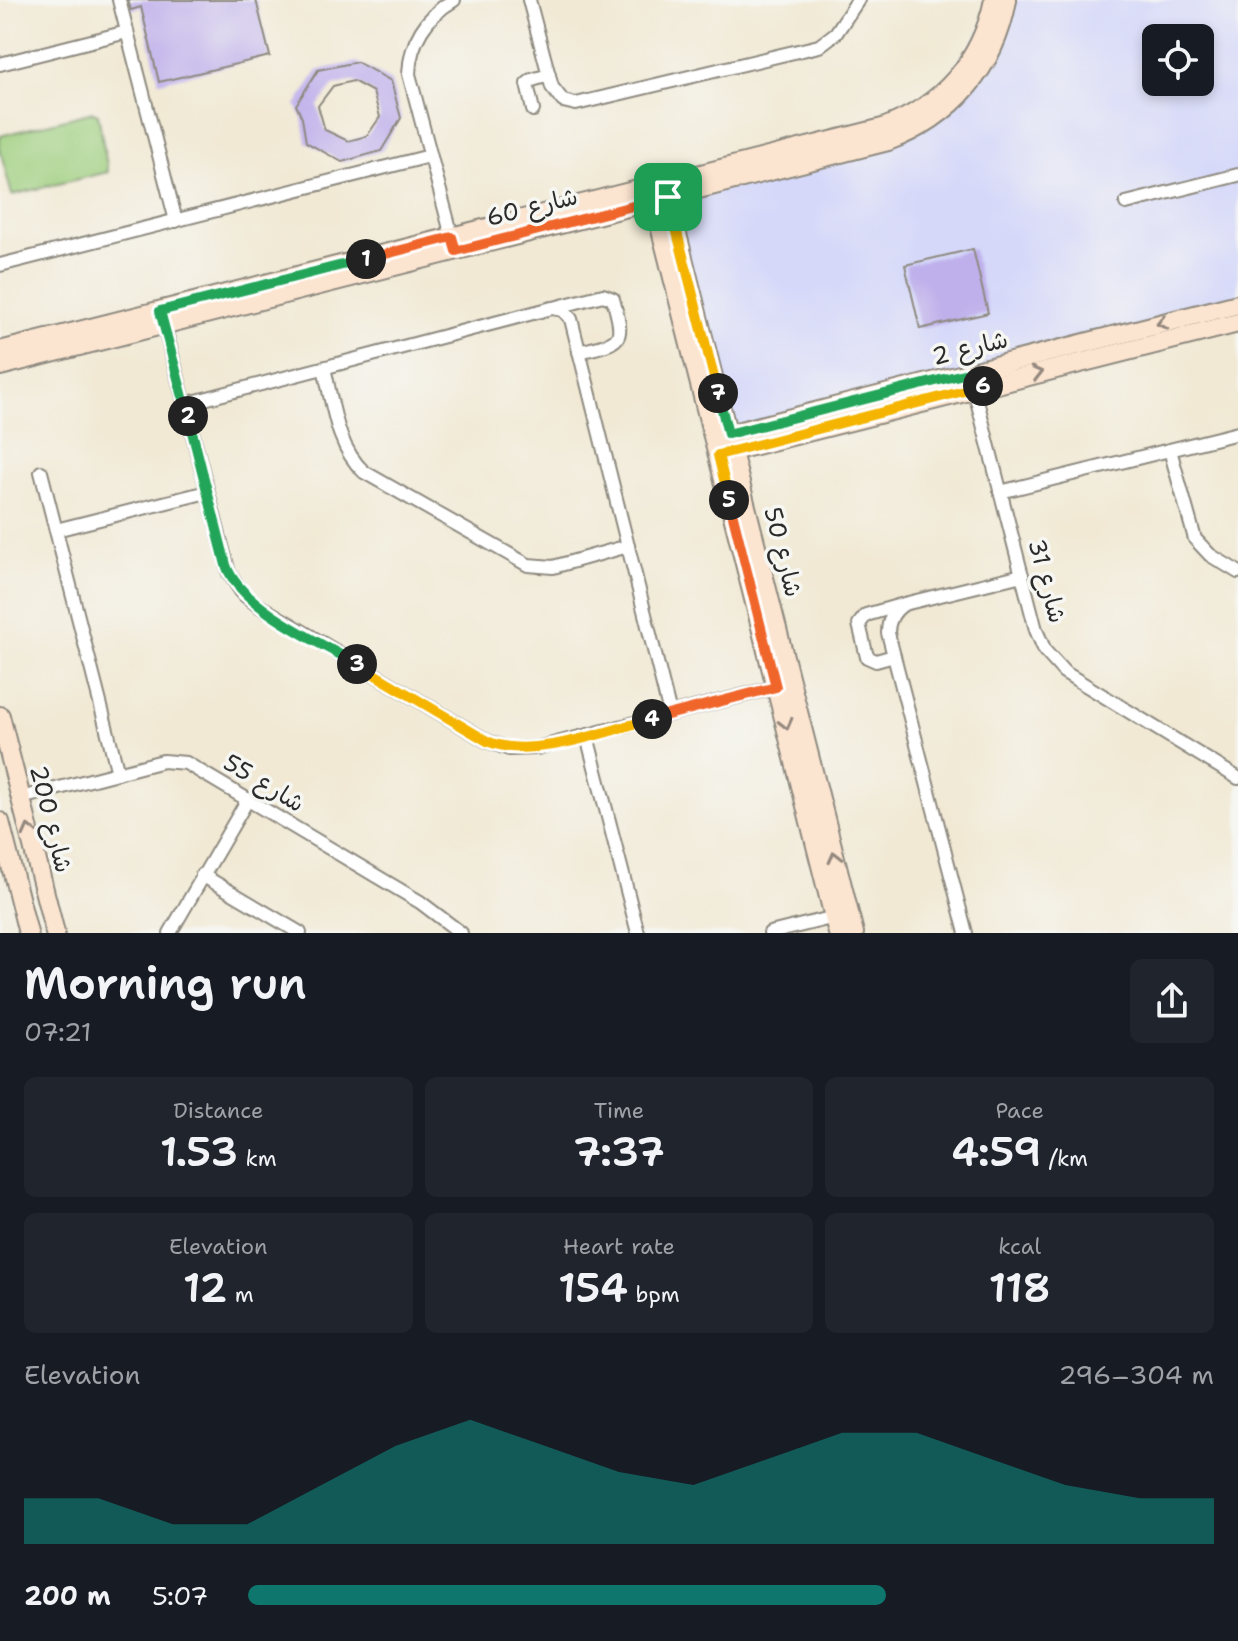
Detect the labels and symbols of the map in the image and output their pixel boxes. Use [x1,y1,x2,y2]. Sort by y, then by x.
pin [634,163,702,231]
street label: شارع 60 [483,180,581,235]
pin: 1 [346,239,386,279]
one-way arrow [1156,314,1170,331]
street label: شارع 2 [929,323,1011,374]
pin: 6 [963,366,1003,406]
one-way arrow [1030,366,1044,383]
pin: 7 [698,373,738,413]
pin: 2 [168,396,208,436]
pin: 5 [709,480,749,520]
street label: شارع 50 [755,504,810,600]
street label: شارع 31 [1019,535,1074,627]
pin: 3 [337,644,377,684]
pin: 4 [632,699,672,739]
one-way arrow [776,717,793,731]
street label: شارع 55 [217,746,310,820]
street label: شارع 200 [21,762,80,876]
one-way arrow [21,824,38,838]
one-way arrow [828,851,845,865]

